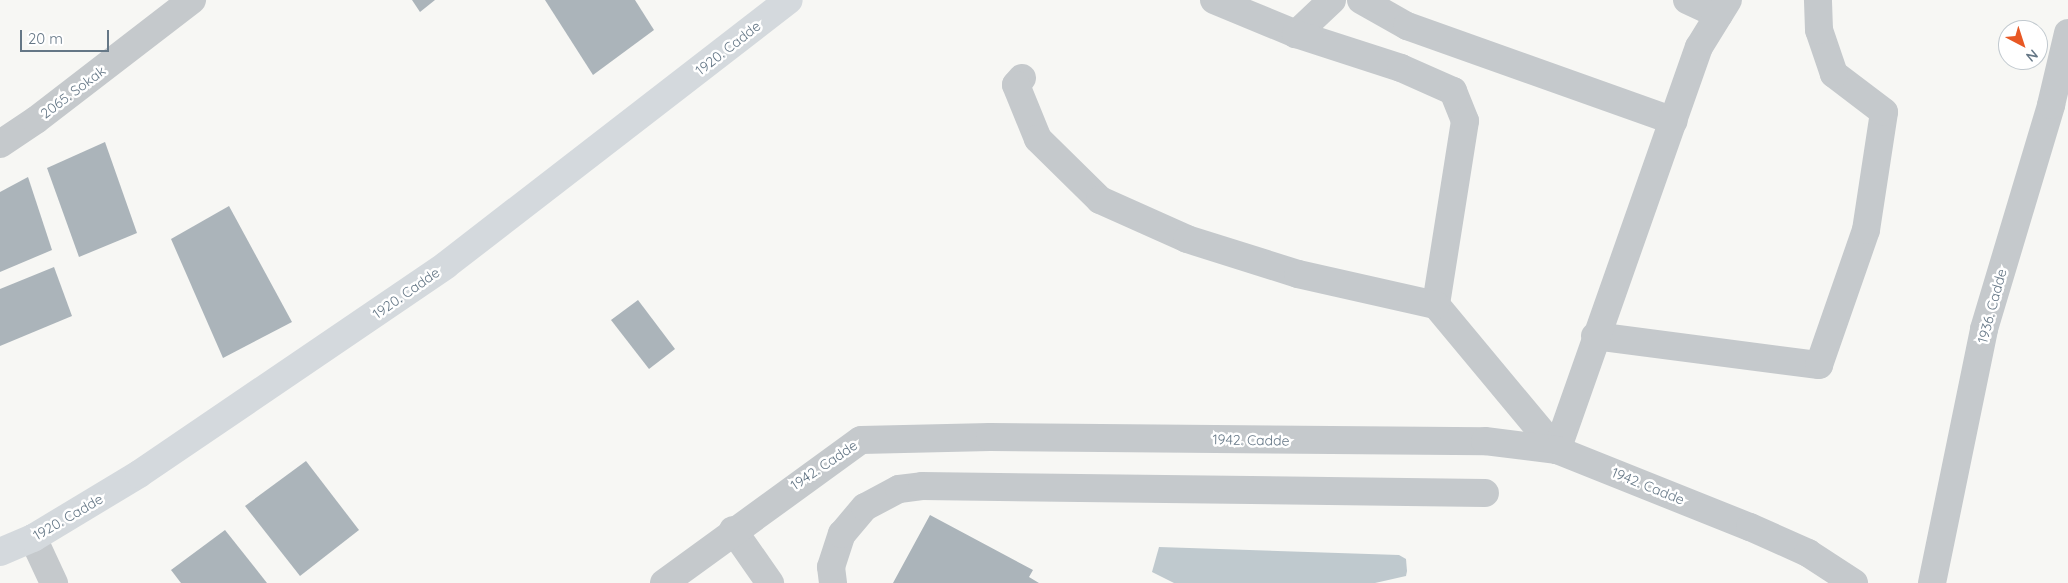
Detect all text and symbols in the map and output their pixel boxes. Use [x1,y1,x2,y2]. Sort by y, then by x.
street label: 1920. Cadde [692,17,764,79]
scale bar [22,20,111,52]
north arrow [1998,20,2048,70]
text: 20 m [28,29,63,48]
text: N [2022,46,2042,66]
street label: 2065. Sokak [37,62,109,122]
street label: 1920. Cadde [369,264,443,322]
street label: 1936. Cadde [1974,267,2010,345]
street label: 1942. Cadde [1212,431,1290,449]
street label: 1942. Cadde [787,437,861,493]
street label: 1942. Cadde [1609,464,1687,508]
street label: 1920. Cadde [30,490,106,544]

